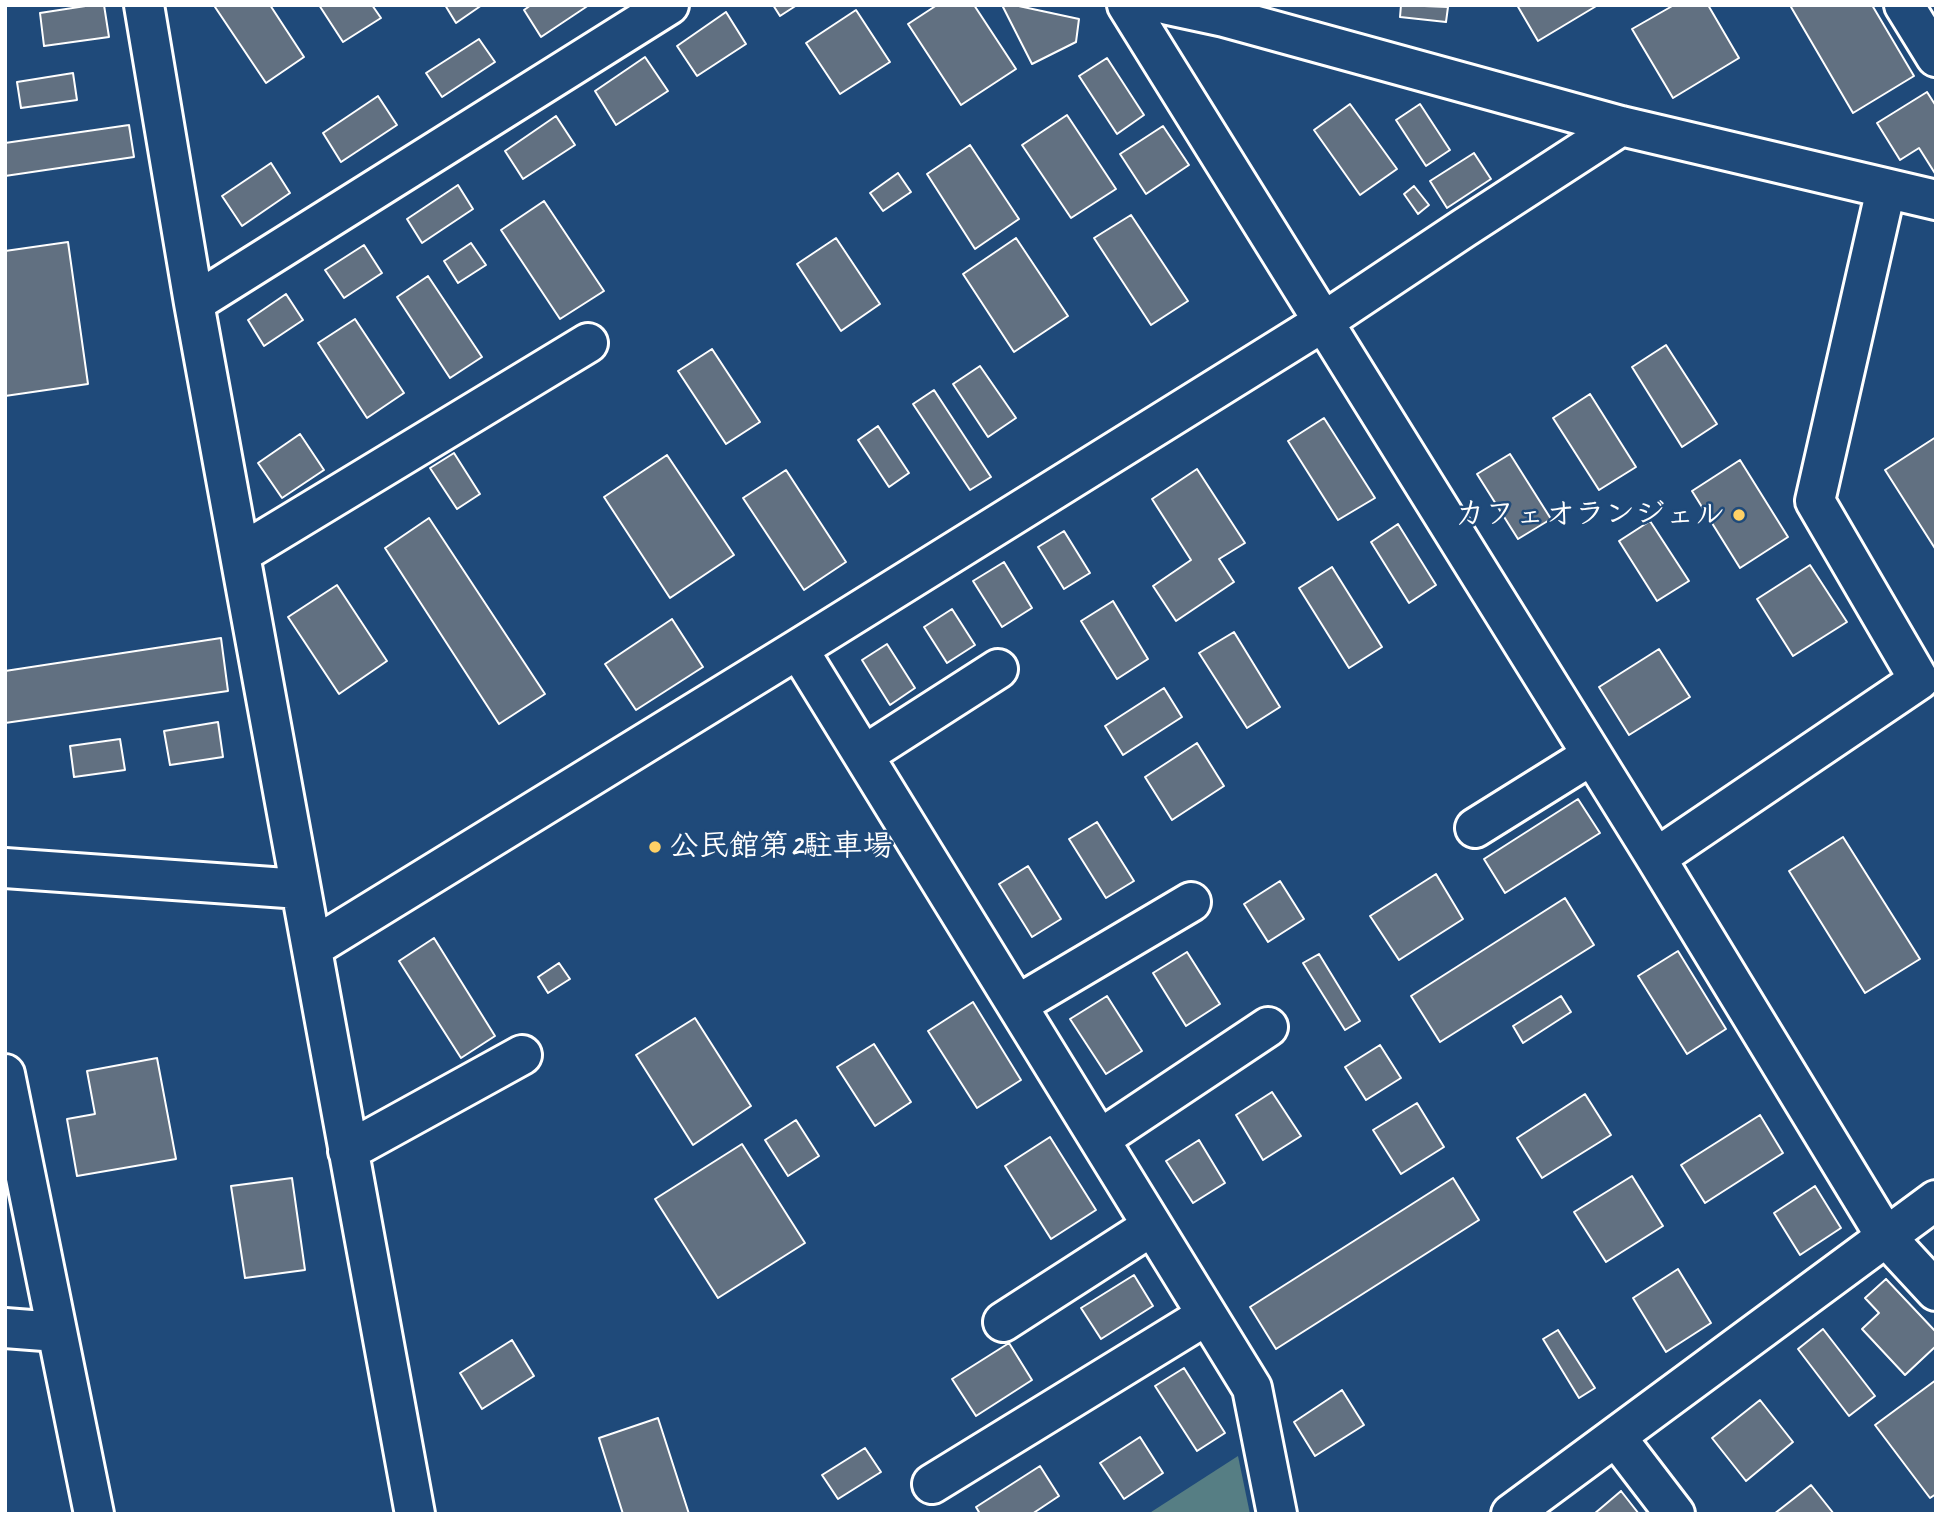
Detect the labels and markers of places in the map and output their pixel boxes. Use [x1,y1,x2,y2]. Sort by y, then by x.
place label: カフェオランジェル [1455,497,1725,533]
marker: カフェオランジェル [1731,507,1747,523]
place label: 公民館第2駐車場 [669,829,892,865]
marker: 公民館第2駐車場 [647,839,663,855]

